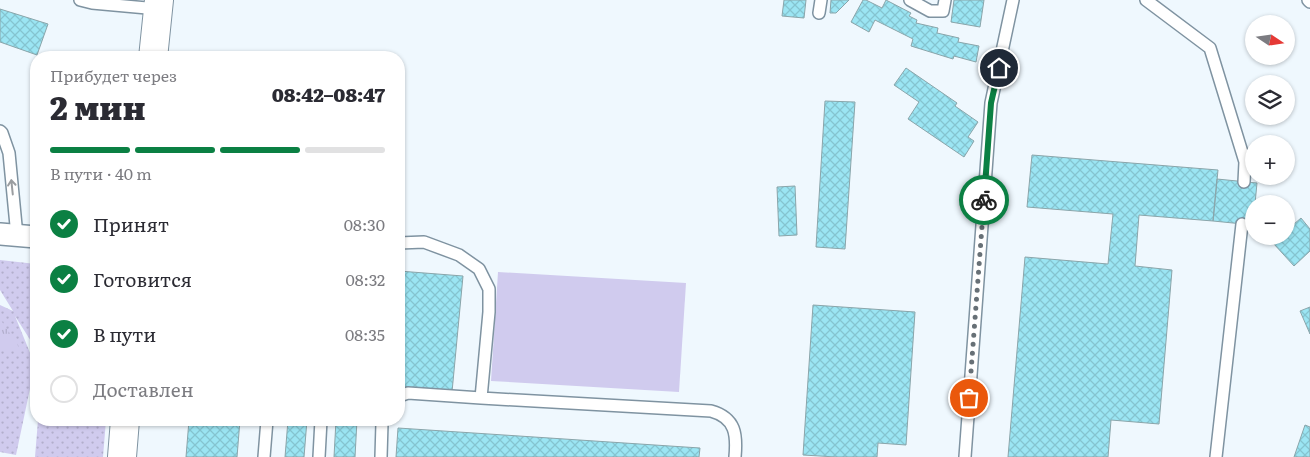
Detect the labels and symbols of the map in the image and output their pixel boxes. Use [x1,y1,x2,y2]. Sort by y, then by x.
north arrow [1245,15,1295,65]
pin [978,47,1020,89]
courier [959,175,1009,225]
one-way arrow [7,179,17,195]
pin [948,377,990,419]

